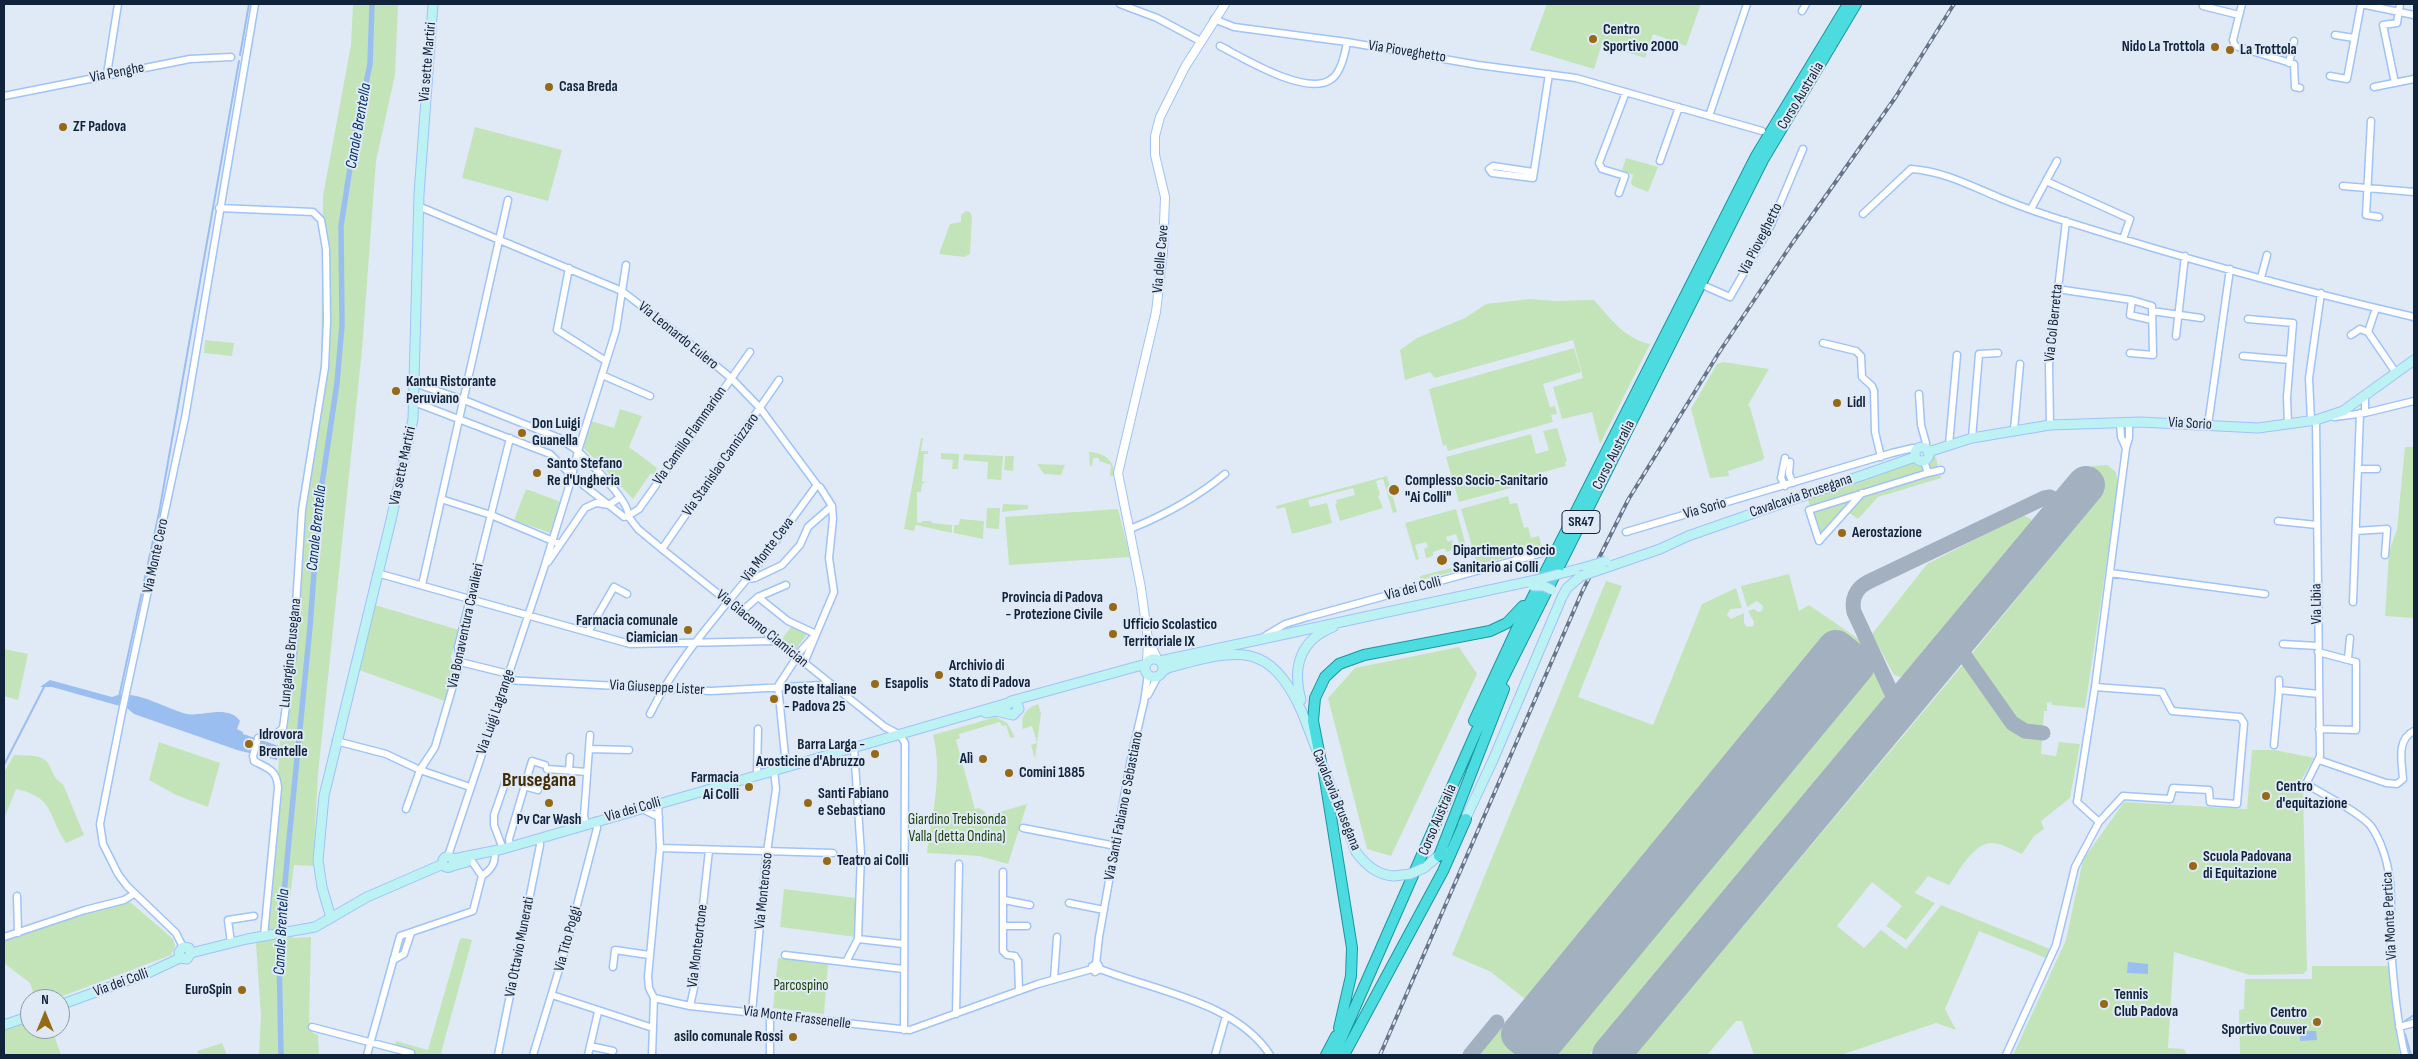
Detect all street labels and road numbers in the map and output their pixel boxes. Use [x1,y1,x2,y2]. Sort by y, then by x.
street label: Via sette Martiri [416,21,440,103]
street label: Via Pioveghetto [1367,37,1447,67]
street label: Via Penghe [88,59,146,87]
street label: Corso Australia [1774,59,1828,133]
street label: Via Pioveghetto [1735,200,1787,278]
street label: Via delle Cave [1149,224,1173,294]
street label: Via Col Berretta [2041,283,2067,363]
street label: Via Leonardo Eulero [634,298,722,374]
street label: Via Camillo Flammarion [649,383,731,489]
street label: Via Stanislao Cannizzaro [679,410,763,520]
street label: Via Sorio [2168,414,2212,434]
street label: Corso Australia [1589,417,1639,493]
street label: Via sette Martiri [386,425,420,507]
street label: Cavalcavia Brusegana [1747,470,1855,522]
street label: Via Sorio [1682,494,1728,524]
road number: SR47 [1562,511,1600,534]
street label: Via Monte Ceva [738,514,798,586]
street label: Via Monte Cero [139,517,173,595]
street label: Via Bonaventura Cavalieri [444,562,488,690]
street label: Via dei Colli [1383,573,1443,605]
street label: Via Libia [2308,583,2326,625]
street label: Via Giacomo Ciamician [712,586,812,672]
street label: Lungargine Brusegana [276,597,306,709]
street label: Via Luigi Lagrange [473,667,519,757]
street label: Via Giuseppe Lister [609,677,705,699]
street label: Via Santi Fabiano e Sebastiano [1101,730,1147,882]
street label: Cavalcavia Brusegana [1308,747,1364,853]
street label: Corso Australia [1415,782,1461,858]
street label: Via dei Colli [603,793,663,827]
street label: Via Monterosso [751,852,777,930]
street label: Via Monte Pertica [2379,872,2401,960]
street label: Via Ottavio Munerati [501,895,539,999]
street label: Via Monteortone [684,903,712,989]
street label: Via Tito Poggi [551,904,585,974]
street label: Via dei Colli [91,965,151,1001]
street label: Via Monte Frassenelle [742,1002,852,1034]

